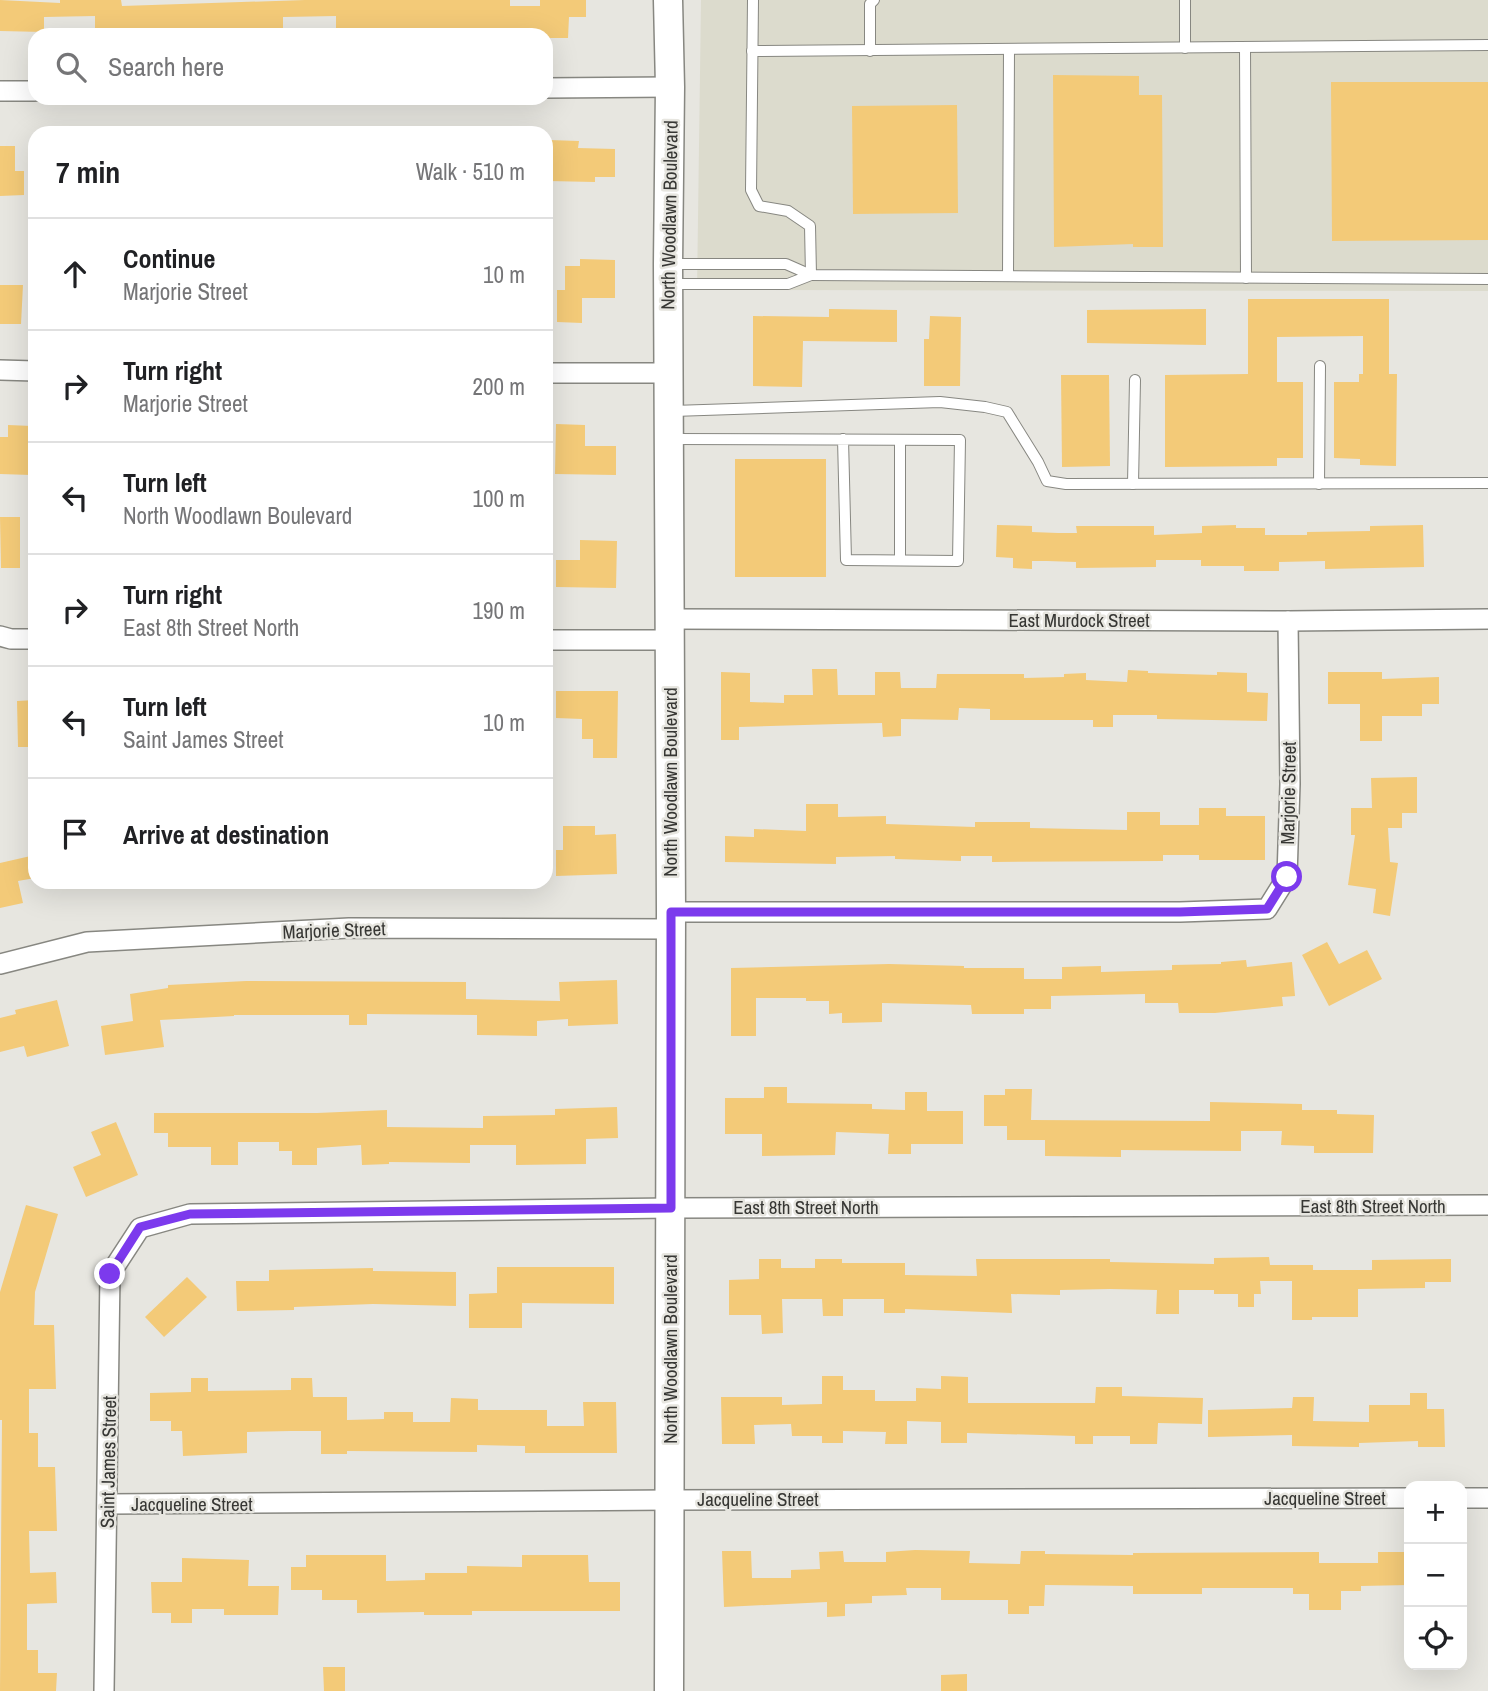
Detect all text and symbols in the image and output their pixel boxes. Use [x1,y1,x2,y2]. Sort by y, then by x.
search box [28,28,553,105]
icon: search [52,48,90,86]
text: Search here [108,49,224,84]
street label: North Woodlawn Boulevard [654,120,684,310]
text: 7 min [56,152,120,192]
text: Walk · 510 m [416,156,525,187]
text: Continue [123,241,215,276]
icon: ahead [56,255,94,293]
text: 10 m [483,259,525,290]
text: Marjorie Street [123,276,248,307]
text: Turn right [123,353,222,388]
icon: right [56,367,94,405]
text: 200 m [473,371,525,402]
text: Marjorie Street [123,388,248,419]
text: Turn left [123,465,207,500]
icon: left [56,479,94,517]
text: 100 m [473,483,525,514]
text: North Woodlawn Boulevard [123,500,352,531]
text: Turn right [123,577,222,612]
icon: right [56,591,94,629]
text: 190 m [473,595,525,626]
street label: East Murdock Street [1008,607,1150,633]
text: East 8th Street North [123,612,299,643]
street label: North Woodlawn Boulevard [657,687,683,877]
text: Turn left [123,689,207,724]
icon: left [56,703,94,741]
text: 10 m [483,707,525,738]
text: Saint James Street [123,724,283,755]
street label: Marjorie Street [1274,741,1302,845]
icon: arrive [56,815,94,853]
text: Arrive at destination [123,817,329,852]
route start [1271,861,1302,892]
street label: Marjorie Street [282,915,387,945]
street label: East 8th Street North [1300,1193,1446,1219]
street label: East 8th Street North [733,1194,879,1220]
street label: North Woodlawn Boulevard [657,1254,683,1444]
route end [94,1258,125,1289]
street label: Saint James Street [94,1395,122,1528]
map controls [1404,1481,1467,1670]
button: + [1404,1481,1467,1544]
street label: Jacqueline Street [1264,1485,1386,1511]
street label: Jacqueline Street [697,1486,819,1512]
street label: Jacqueline Street [131,1491,253,1517]
button: − [1404,1544,1467,1607]
button: locate [1404,1607,1467,1670]

